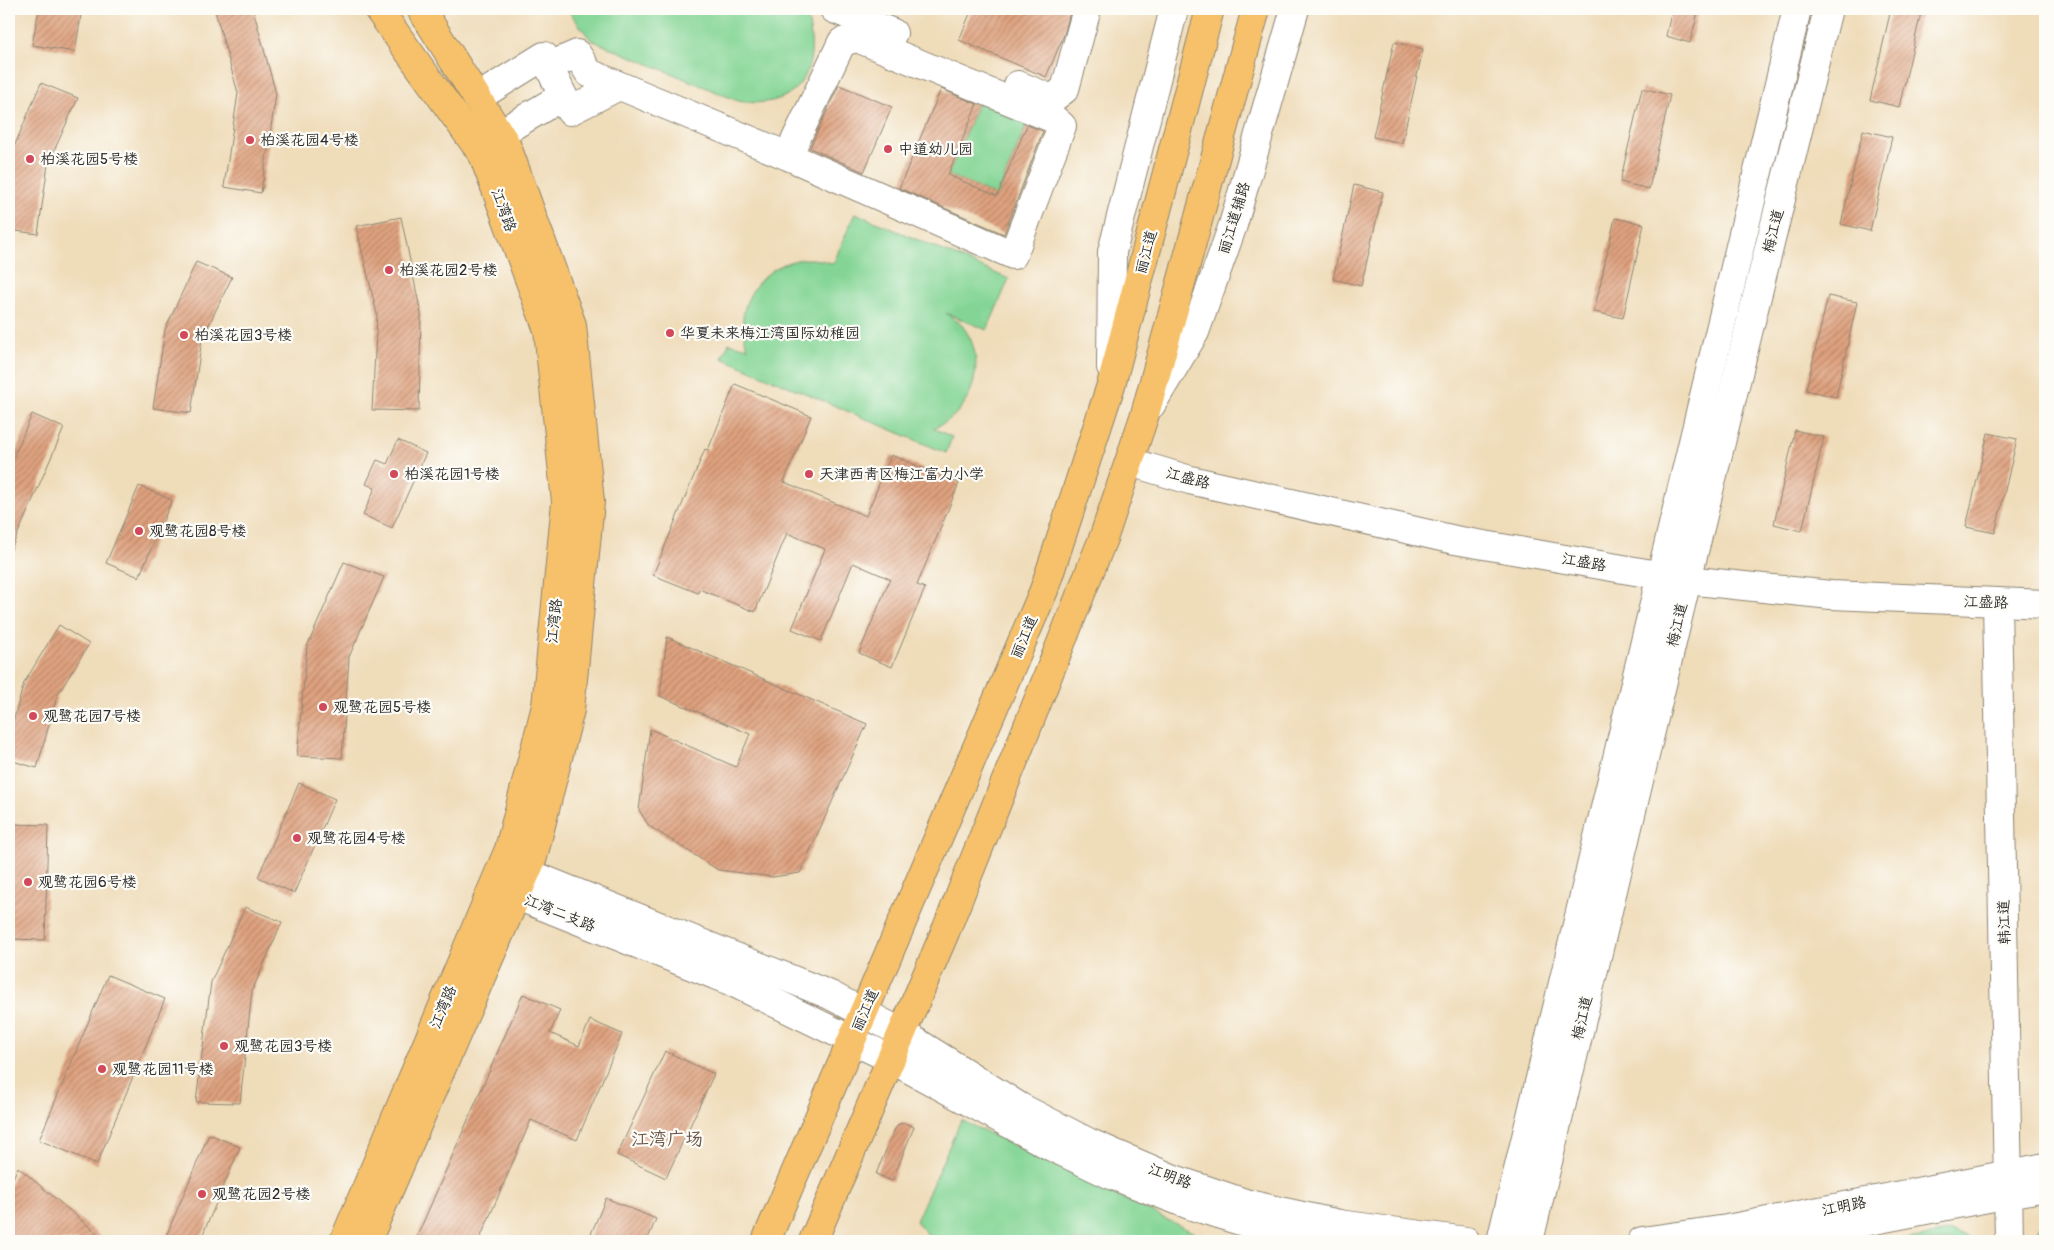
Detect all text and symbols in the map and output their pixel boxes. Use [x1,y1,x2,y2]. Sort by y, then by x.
place label: 柏溪花园4号楼 [260,131,359,150]
marker: 柏溪花园4号楼 [244,134,256,146]
place label: 中道幼儿园 [898,140,973,159]
marker: 中道幼儿园 [882,143,894,155]
place label: 柏溪花园5号楼 [40,150,138,169]
marker: 柏溪花园5号楼 [24,153,36,165]
street label: 丽江道辅路 [1214,179,1255,257]
street label: 江湾路 [487,186,520,235]
street label: 梅江道 [1759,207,1788,255]
street label: 丽江道 [1131,228,1161,276]
place label: 柏溪花园2号楼 [399,261,497,280]
marker: 柏溪花园2号楼 [383,264,395,276]
place label: 华夏未来梅江湾国际幼稚园 [680,324,860,343]
place label: 柏溪花园3号楼 [194,326,292,345]
marker: 华夏未来梅江湾国际幼稚园 [664,327,676,339]
marker: 柏溪花园3号楼 [178,329,190,341]
street label: 江盛路 [1164,463,1212,493]
place label: 柏溪花园1号楼 [404,465,500,484]
place label: 天津西青区梅江富力小学 [819,465,984,484]
marker: 柏溪花园1号楼 [388,468,400,480]
marker: 天津西青区梅江富力小学 [803,468,815,480]
place label: 观鹭花园8号楼 [149,522,247,541]
marker: 观鹭花园8号楼 [133,525,145,537]
street label: 江盛路 [1560,549,1608,576]
street label: 江盛路 [1963,592,2009,613]
street label: 江湾路 [543,598,566,644]
street label: 梅江道 [1663,601,1692,649]
street label: 丽江道 [1007,613,1042,662]
place label: 观鹭花园5号楼 [333,698,431,717]
marker: 观鹭花园5号楼 [317,701,329,713]
place label: 观鹭花园7号楼 [43,707,141,726]
marker: 观鹭花园7号楼 [27,710,39,722]
place label: 观鹭花园4号楼 [307,829,406,848]
marker: 观鹭花园4号楼 [291,832,303,844]
place label: 观鹭花园6号楼 [38,873,137,892]
marker: 观鹭花园6号楼 [22,876,34,888]
street label: 江湾二支路 [521,891,598,936]
street label: 韩江道 [1995,899,2014,945]
street label: 江湾路 [426,983,461,1032]
street label: 丽江道 [848,986,883,1035]
street label: 梅江道 [1568,994,1597,1042]
place label: 观鹭花园3号楼 [234,1037,332,1056]
marker: 观鹭花园3号楼 [218,1040,230,1052]
place label: 观鹭花园11号楼 [112,1060,214,1079]
marker: 观鹭花园11号楼 [96,1063,108,1075]
district label: 江湾广场 [631,1128,703,1151]
street label: 江明路 [1145,1160,1194,1193]
place label: 观鹭花园2号楼 [212,1185,310,1204]
marker: 观鹭花园2号楼 [196,1188,208,1200]
street label: 江明路 [1820,1193,1868,1220]

